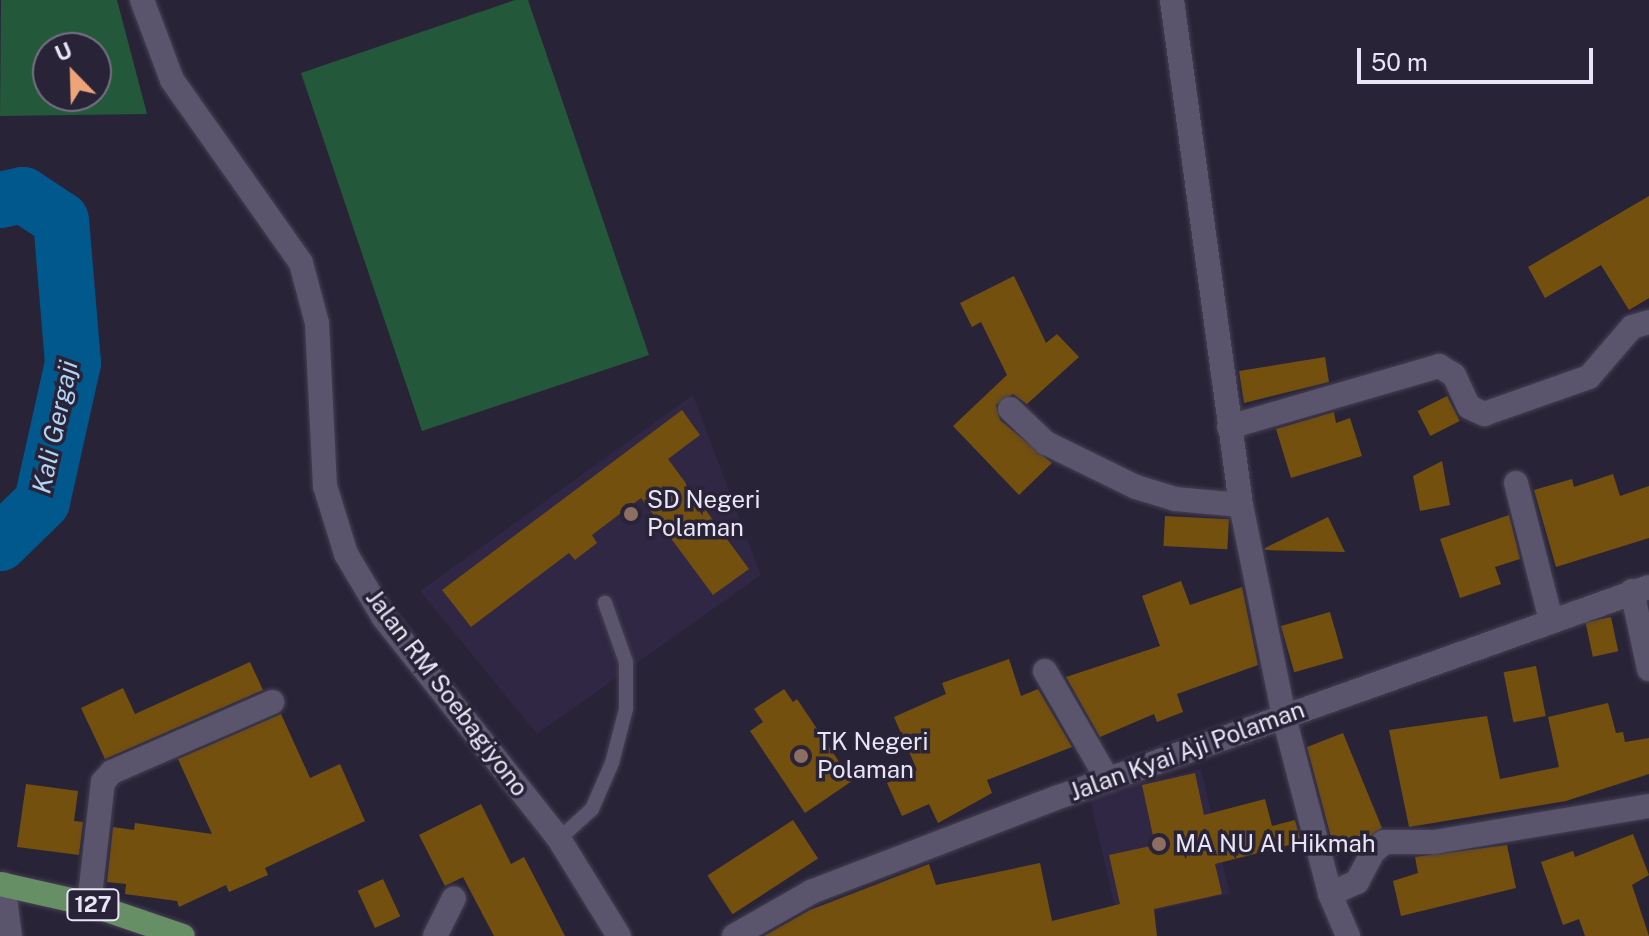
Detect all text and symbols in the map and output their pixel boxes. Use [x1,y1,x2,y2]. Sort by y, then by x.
north arrow [32,32,112,112]
scale bar [1361,32,1597,82]
text: U [51,37,76,67]
text: 50 m [1371,48,1428,76]
water label: Kali Gergaji [26,358,84,496]
place label: SD Negeri Polaman [647,486,760,542]
marker: SD Negeri Polaman [622,505,640,523]
street label: Jalan RM Soebagiyono [360,584,534,802]
street label: Jalan Kyai Aji Polaman [1066,695,1308,807]
place label: TK Negeri Polaman [817,728,928,784]
marker: TK Negeri Polaman [792,747,810,765]
place label: MA NU Al Hikmah [1175,830,1376,858]
marker: MA NU Al Hikmah [1150,835,1168,853]
road number: 127 [65,887,121,923]

